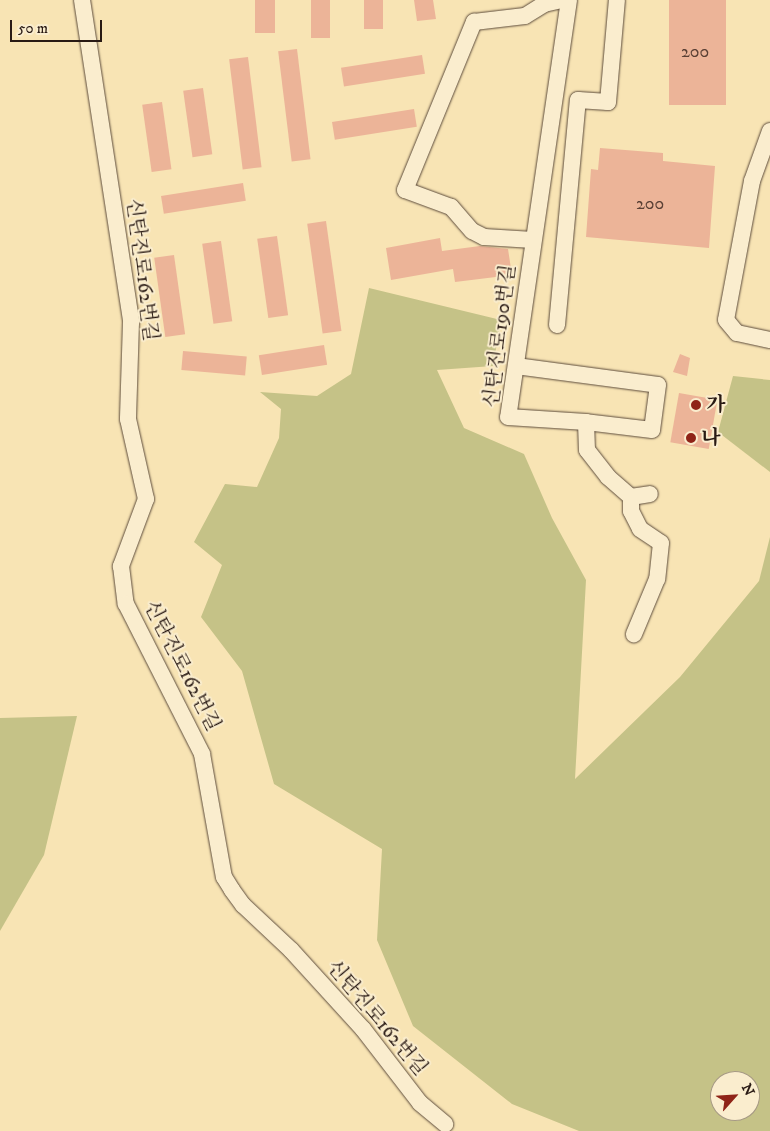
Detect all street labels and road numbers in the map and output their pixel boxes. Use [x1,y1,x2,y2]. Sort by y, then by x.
street label: 신탄진로162번길 [121,197,163,343]
street label: 신탄진로190번길 [479,263,521,409]
street label: 신탄진로162번길 [139,597,225,735]
street label: 신탄진로162번길 [322,955,432,1081]

